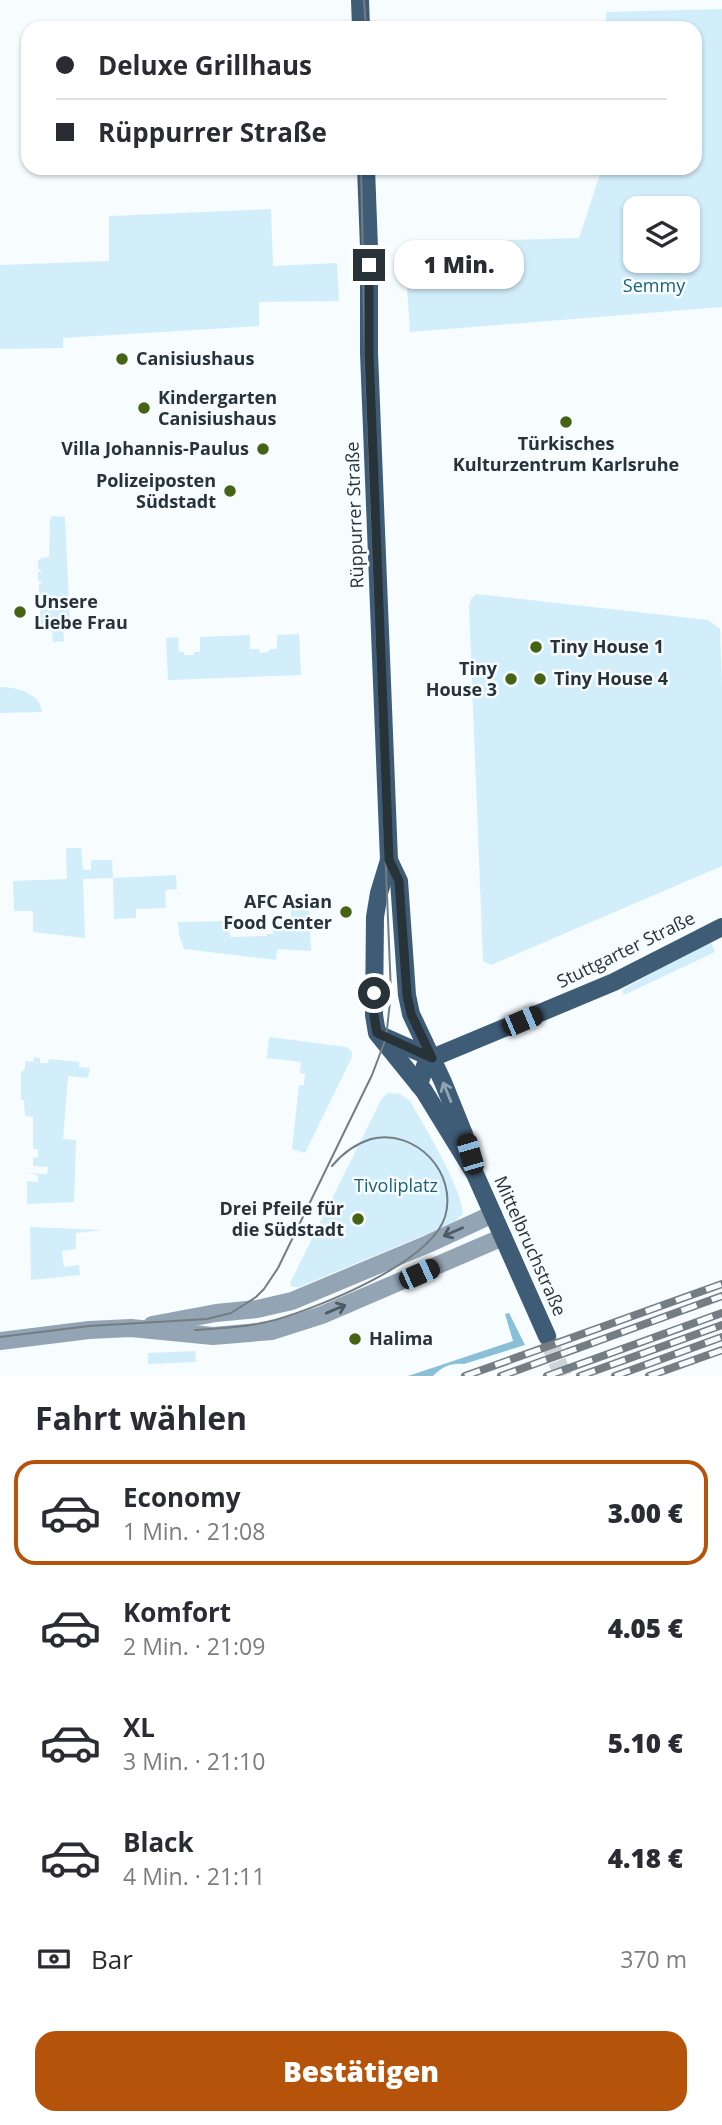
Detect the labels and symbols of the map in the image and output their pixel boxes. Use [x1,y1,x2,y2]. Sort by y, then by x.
callout: 1 Min. [394,240,523,290]
route end [353,249,385,281]
park label: Semmy [623,273,686,297]
place label: Canisiushaus [136,346,254,370]
marker: Canisiushaus [114,351,130,367]
place label: Kindergarten Canisiushaus [158,385,277,430]
marker: Kindergarten Canisiushaus [136,400,152,416]
marker: Türkisches Kulturzentrum Karlsruhe [558,414,574,430]
place label: Türkisches Kulturzentrum Karlsruhe [453,431,679,476]
place label: Villa Johannis-Paulus [61,436,249,460]
marker: Villa Johannis-Paulus [255,441,271,457]
street label: Rüppurrer Straße [339,441,369,589]
place label: Polizeiposten Südstadt [96,468,216,513]
marker: Polizeiposten Südstadt [222,483,238,499]
place label: Unsere Liebe Frau [34,589,128,634]
marker: Unsere Liebe Frau [12,604,28,620]
place label: Tiny House 1 [550,634,664,658]
marker: Tiny House 1 [528,639,544,655]
place label: Tiny House 3 [426,656,498,701]
place label: Tiny House 4 [554,666,668,690]
marker: Tiny House 3 [503,671,519,687]
marker: Tiny House 4 [532,671,548,687]
place label: AFC Asian Food Center [223,889,332,934]
marker: AFC Asian Food Center [338,904,354,920]
street label: Stuttgarter Straße [553,905,699,993]
route start [358,977,390,1009]
car [499,1003,546,1039]
one-way arrow [440,1082,453,1104]
car [455,1131,486,1177]
street label: Mittelbruchstraße [489,1172,573,1319]
park label: Tivoliplatz [354,1173,438,1197]
place label: Drei Pfeile für die Südstadt [220,1196,344,1241]
marker: Drei Pfeile für die Südstadt [350,1211,366,1227]
one-way arrow [443,1226,464,1240]
car [396,1256,443,1292]
one-way arrow [325,1302,347,1315]
place label: Halima [369,1326,433,1350]
marker: Halima [347,1331,363,1347]

